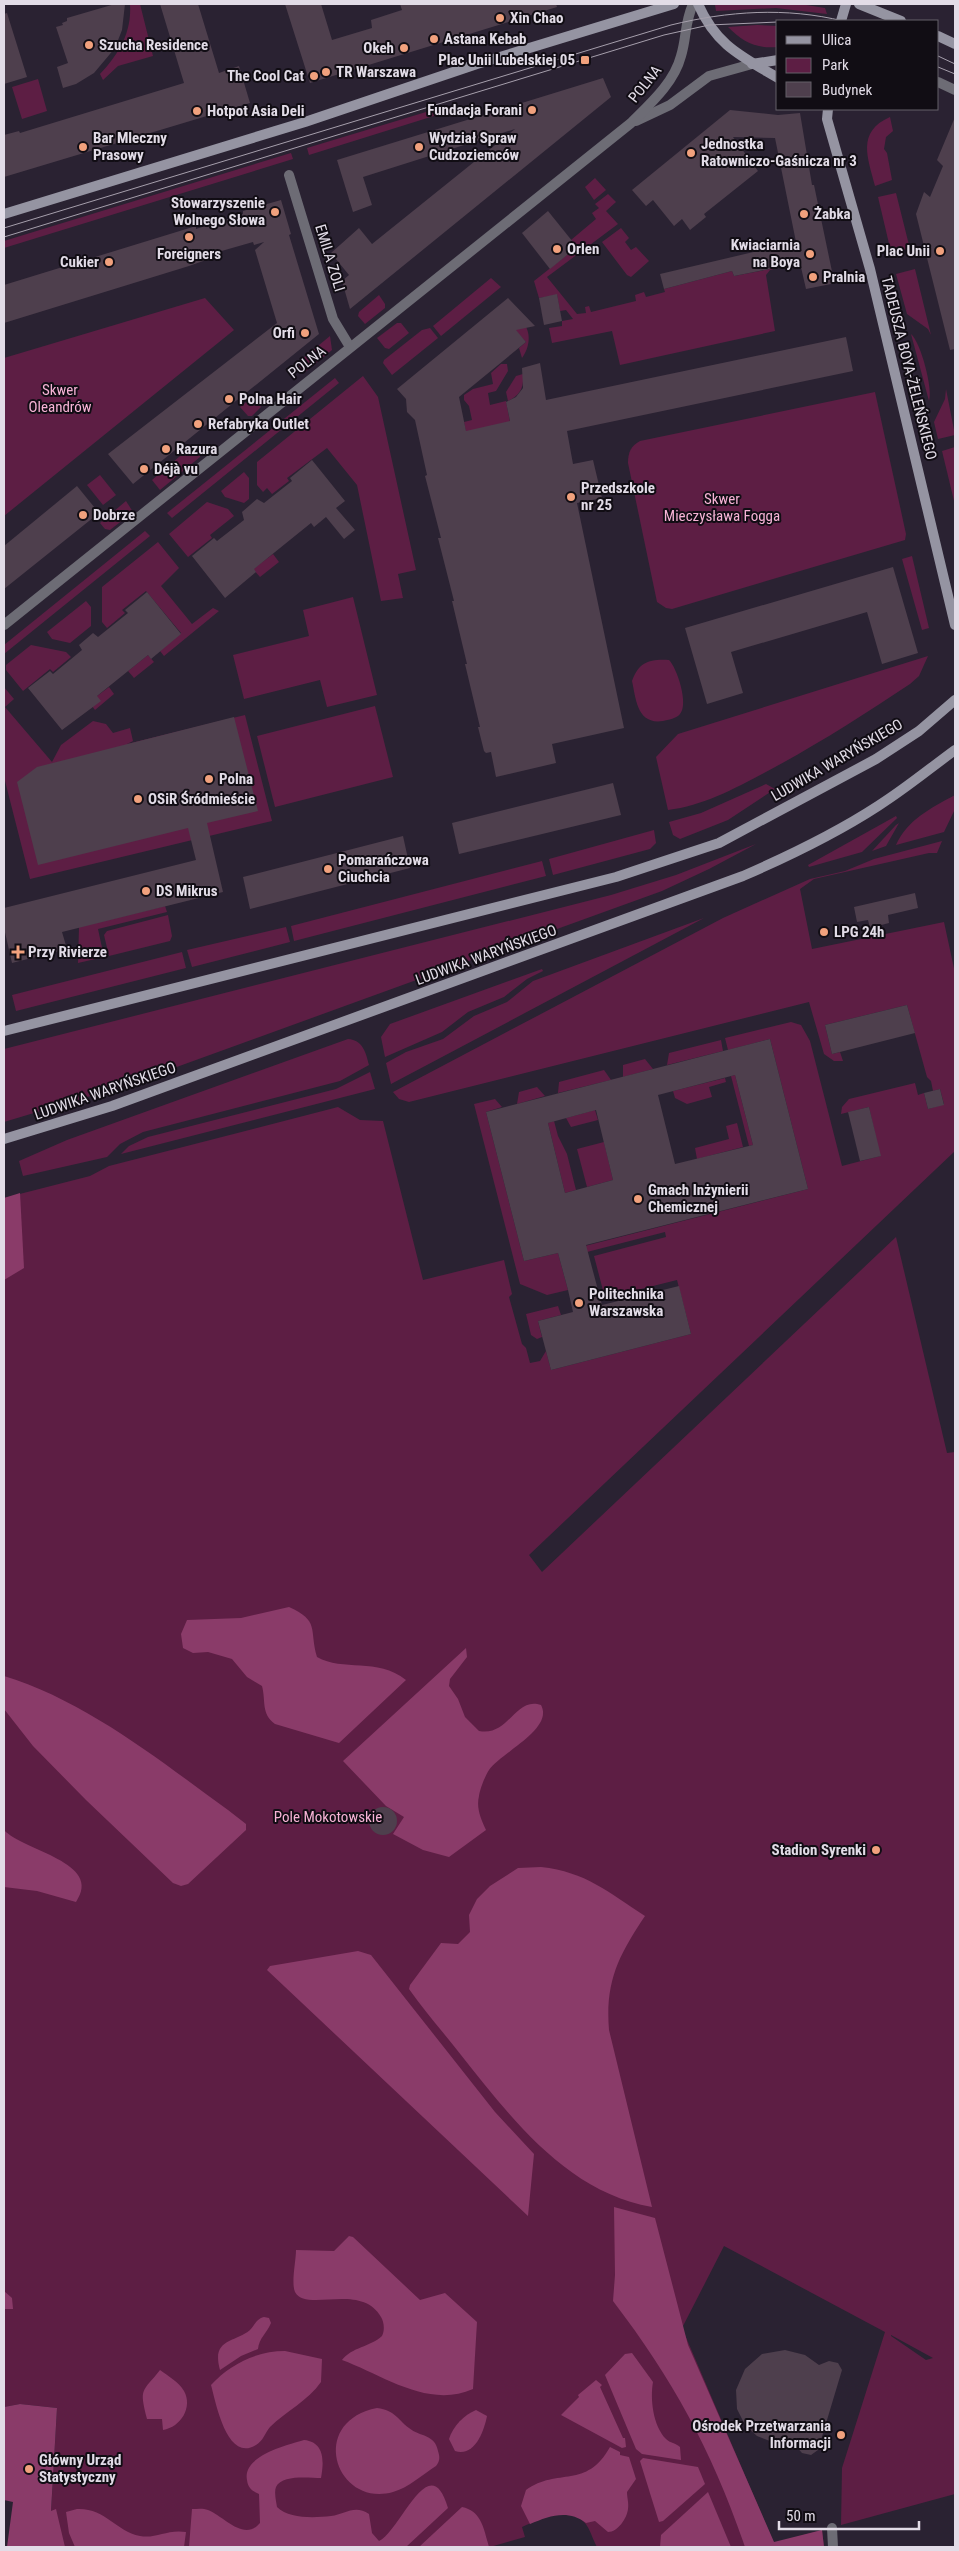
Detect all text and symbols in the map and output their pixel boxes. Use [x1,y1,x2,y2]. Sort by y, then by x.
place label: Xin Chao [510,9,563,27]
marker: Xin Chao [494,12,506,24]
legend [776,20,939,110]
place label: Astana Kebab [444,30,527,48]
text: Ulica [822,31,851,49]
marker: Astana Kebab [428,33,440,45]
place label: Szucha Residence [99,36,208,54]
marker: Szucha Residence [83,39,95,51]
place label: Okeh [363,39,394,57]
marker: Okeh [398,42,410,54]
place label: Plac Unii Lubelskiej 05 [438,51,575,69]
marker: Plac Unii Lubelskiej 05 [579,54,591,66]
text: Park [822,56,849,74]
street label: POLNA [625,62,666,106]
place label: TR Warszawa [336,63,416,81]
marker: TR Warszawa [320,66,332,78]
place label: The Cool Cat [227,67,304,85]
marker: The Cool Cat [308,70,320,82]
text: Budynek [822,81,872,99]
place label: Fundacja Forani [427,101,522,119]
place label: Hotpot Asia Deli [207,102,305,120]
marker: Fundacja Forani [526,104,538,116]
marker: Hotpot Asia Deli [191,105,203,117]
place label: Bar Mleczny Prasowy [93,129,167,164]
place label: Wydział Spraw Cudzoziemców [429,129,520,164]
place label: Jednostka Ratowniczo-Gaśnicza nr 3 [701,135,857,170]
marker: Bar Mleczny Prasowy [77,141,89,153]
marker: Wydział Spraw Cudzoziemców [413,141,425,153]
marker: Jednostka Ratowniczo-Gaśnicza nr 3 [685,147,697,159]
place label: Stowarzyszenie Wolnego Słowa [171,194,265,229]
place label: Żabka [814,205,851,223]
marker: Stowarzyszenie Wolnego Słowa [269,206,281,218]
marker: Żabka [798,208,810,220]
street label: EMILA ZOLI [311,222,349,294]
marker: Foreigners [183,231,195,243]
place label: Kwiaciarnia na Boya [731,236,800,271]
place label: Orlen [567,240,599,258]
place label: Plac Unii [877,242,930,260]
marker: Orlen [551,243,563,255]
place label: Foreigners [157,245,221,263]
marker: Plac Unii [934,245,946,257]
marker: Kwiaciarnia na Boya [804,248,816,260]
place label: Cukier [60,253,99,271]
marker: Cukier [103,256,115,268]
place label: Pralnia [823,268,865,286]
marker: Pralnia [807,271,819,283]
street label: TADEUSZA BOYA-ŻELEŃSKIEGO [877,274,941,462]
place label: Orfi [273,324,295,342]
marker: Orfi [299,327,311,339]
street label: POLNA [285,342,330,382]
park label: Skwer Oleandrów [28,381,92,416]
place label: Polna Hair [239,390,302,408]
marker: Polna Hair [223,393,235,405]
place label: Refabryka Outlet [208,415,309,433]
marker: Refabryka Outlet [192,418,204,430]
place label: Razura [176,440,217,458]
marker: Razura [160,443,172,455]
place label: Déjà vu [154,460,198,478]
marker: Déjà vu [138,463,150,475]
place label: Przedszkole nr 25 [581,479,655,514]
park label: Skwer Mieczysława Fogga [664,490,780,525]
marker: Przedszkole nr 25 [565,491,577,503]
place label: Dobrze [93,506,135,524]
marker: Dobrze [77,509,89,521]
street label: LUDWIKA WARYŃSKIEGO [768,715,906,805]
place label: Polna [219,770,253,788]
marker: Polna [203,773,215,785]
place label: OSiR Śródmieście [148,790,255,808]
marker: OSiR Śródmieście [132,793,144,805]
place label: Pomarańczowa Ciuchcia [338,851,429,886]
marker: Pomarańczowa Ciuchcia [322,863,334,875]
place label: DS Mikrus [156,882,218,900]
marker: DS Mikrus [140,885,152,897]
street label: LUDWIKA WARYŃSKIEGO [413,921,559,989]
place label: LPG 24h [834,923,885,941]
marker: LPG 24h [818,926,830,938]
place label: Przy Rivierze [28,943,107,961]
marker: Przy Rivierze [12,946,24,958]
street label: LUDWIKA WARYŃSKIEGO [32,1058,178,1124]
place label: Gmach Inżynierii Chemicznej [648,1181,748,1216]
marker: Gmach Inżynierii Chemicznej [632,1193,644,1205]
place label: Politechnika Warszawska [589,1285,664,1320]
marker: Politechnika Warszawska [573,1297,585,1309]
park label: Pole Mokotowskie [274,1808,382,1826]
place label: Stadion Syrenki [772,1841,866,1859]
marker: Stadion Syrenki [870,1844,882,1856]
place label: Ośrodek Przetwarzania Informacji [692,2417,831,2452]
marker: Ośrodek Przetwarzania Informacji [835,2429,847,2441]
place label: Główny Urząd Statystyczny [39,2451,121,2486]
marker: Główny Urząd Statystyczny [23,2463,35,2475]
scale bar [779,2498,919,2530]
text: 50 m [786,2507,816,2525]

